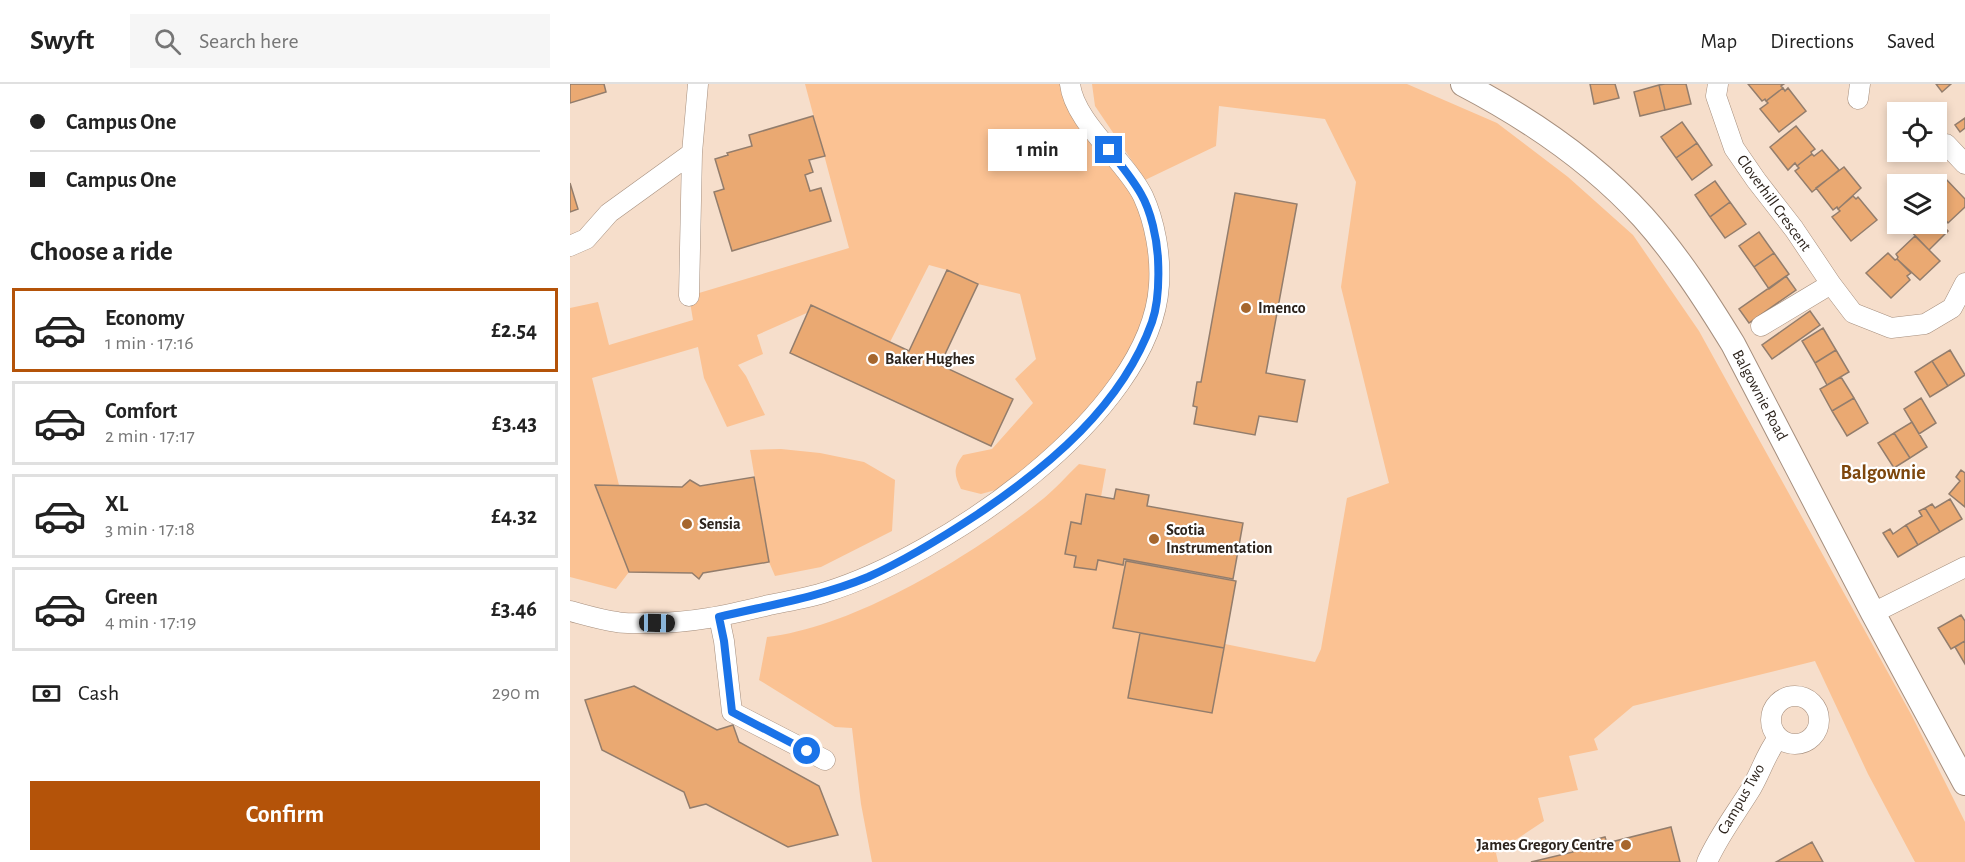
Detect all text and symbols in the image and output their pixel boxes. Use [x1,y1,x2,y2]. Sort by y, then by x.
search box [130,14,550,68]
icon: search [151,25,184,58]
text: Swyft [30,27,94,55]
text: Search here [199,30,299,52]
text: Map [1701,31,1737,52]
text: Directions [1770,31,1854,52]
text: Saved [1887,31,1935,52]
map controls [1887,102,1947,234]
button: locate [1887,102,1947,162]
text: Campus One [66,111,176,133]
callout: 1 min [989,129,1088,171]
route end [1095,136,1122,163]
text: 1 min [1016,140,1059,160]
street label: Cloverhill Crescent [1734,152,1814,254]
text: Campus One [66,169,176,191]
button: layers [1887,174,1947,234]
text: Choose a ride [30,238,173,265]
place label: Imenco [1258,300,1306,316]
marker: Imenco [1239,301,1253,315]
icon: car [33,303,87,357]
text: Economy [105,307,185,329]
text: £2.54 [491,319,537,341]
text: 1 min · 17:16 [105,333,194,353]
street label: Balgownie Road [1729,347,1791,443]
place label: Baker Hughes [885,351,975,367]
marker: Baker Hughes [866,352,880,366]
icon: car [33,396,87,450]
text: Comfort [105,400,177,422]
text: £3.43 [492,412,537,434]
text: 2 min · 17:17 [105,426,195,446]
district label: Balgownie [1840,463,1926,483]
icon: car [33,489,87,543]
text: XL [105,493,128,515]
text: £4.32 [491,505,537,527]
place label: Sensia [699,516,741,532]
marker: Sensia [680,517,694,531]
text: 3 min · 17:18 [105,519,195,539]
place label: Scotia Instrumentation [1166,522,1272,556]
marker: Scotia Instrumentation [1147,532,1161,546]
icon: car [33,582,87,636]
text: Green [105,586,158,608]
text: £3.46 [491,598,537,620]
text: 4 min · 17:19 [105,612,196,632]
car [639,614,675,632]
icon: cash [30,677,63,710]
text: Cash [78,682,119,704]
text: 290 m [492,683,540,703]
route start [793,737,820,764]
street label: Campus Two [1714,761,1768,837]
button: Confirm [30,781,540,850]
place label: James Gregory Centre [1477,837,1614,854]
marker: James Gregory Centre [1619,838,1633,852]

